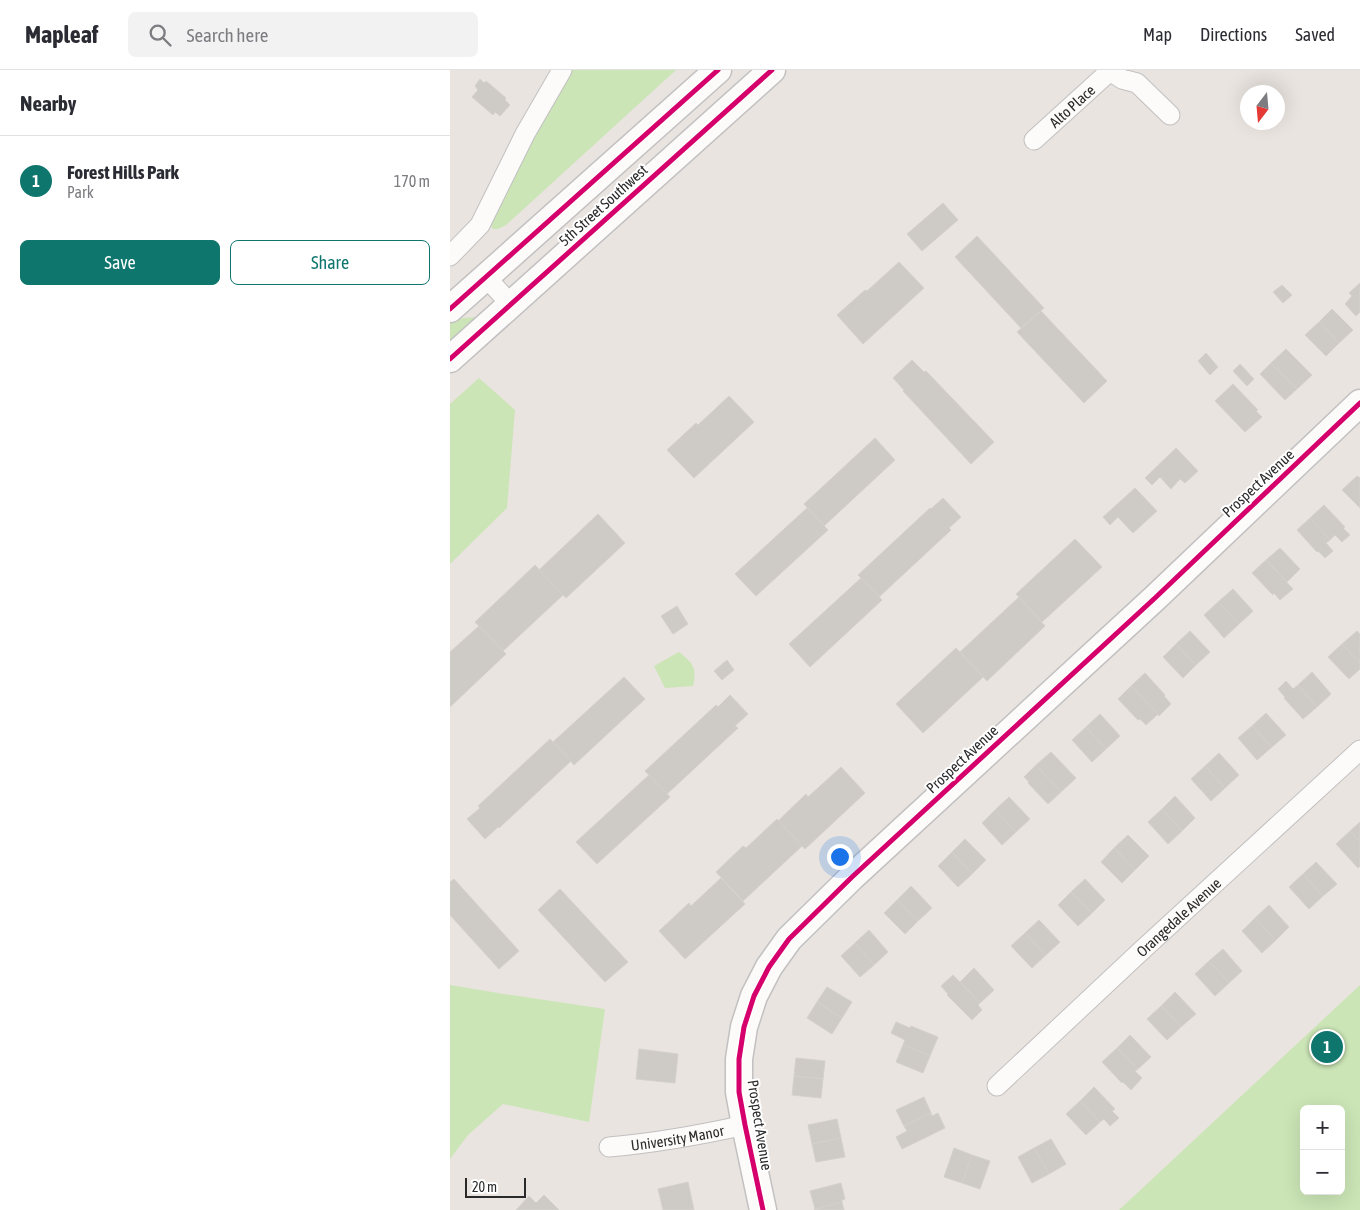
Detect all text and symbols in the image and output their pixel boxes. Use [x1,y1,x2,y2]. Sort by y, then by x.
search box [128,12,478,57]
text: Mapleaf [25,21,98,48]
icon: search [146,21,174,49]
text: Search here [186,24,268,46]
text: Map [1143,24,1172,45]
text: Directions [1200,24,1267,45]
text: Saved [1295,24,1335,45]
street label: Alto Place [1046,81,1098,131]
north arrow [1240,85,1285,130]
text: Nearby [20,91,76,115]
text: Forest Hills Park [67,161,179,183]
street label: 5th Street Southwest [555,161,651,249]
text: 1 [32,172,40,190]
text: 170 m [394,172,430,190]
text: Park [67,183,94,201]
button: Save [20,240,220,285]
button: Share [230,240,430,285]
street label: Prospect Avenue [1219,445,1297,520]
street label: Prospect Avenue [923,721,1001,796]
your location [827,844,853,870]
street label: Orangedale Avenue [1133,874,1224,960]
pin: 1 [1311,1028,1343,1066]
street label: Prospect Avenue [744,1079,776,1172]
map controls [1300,1105,1345,1195]
button: + [1300,1105,1345,1150]
street label: University Manor [630,1121,726,1153]
button: − [1300,1150,1345,1195]
scale bar [465,1175,526,1198]
text: 20 m [472,1179,497,1195]

